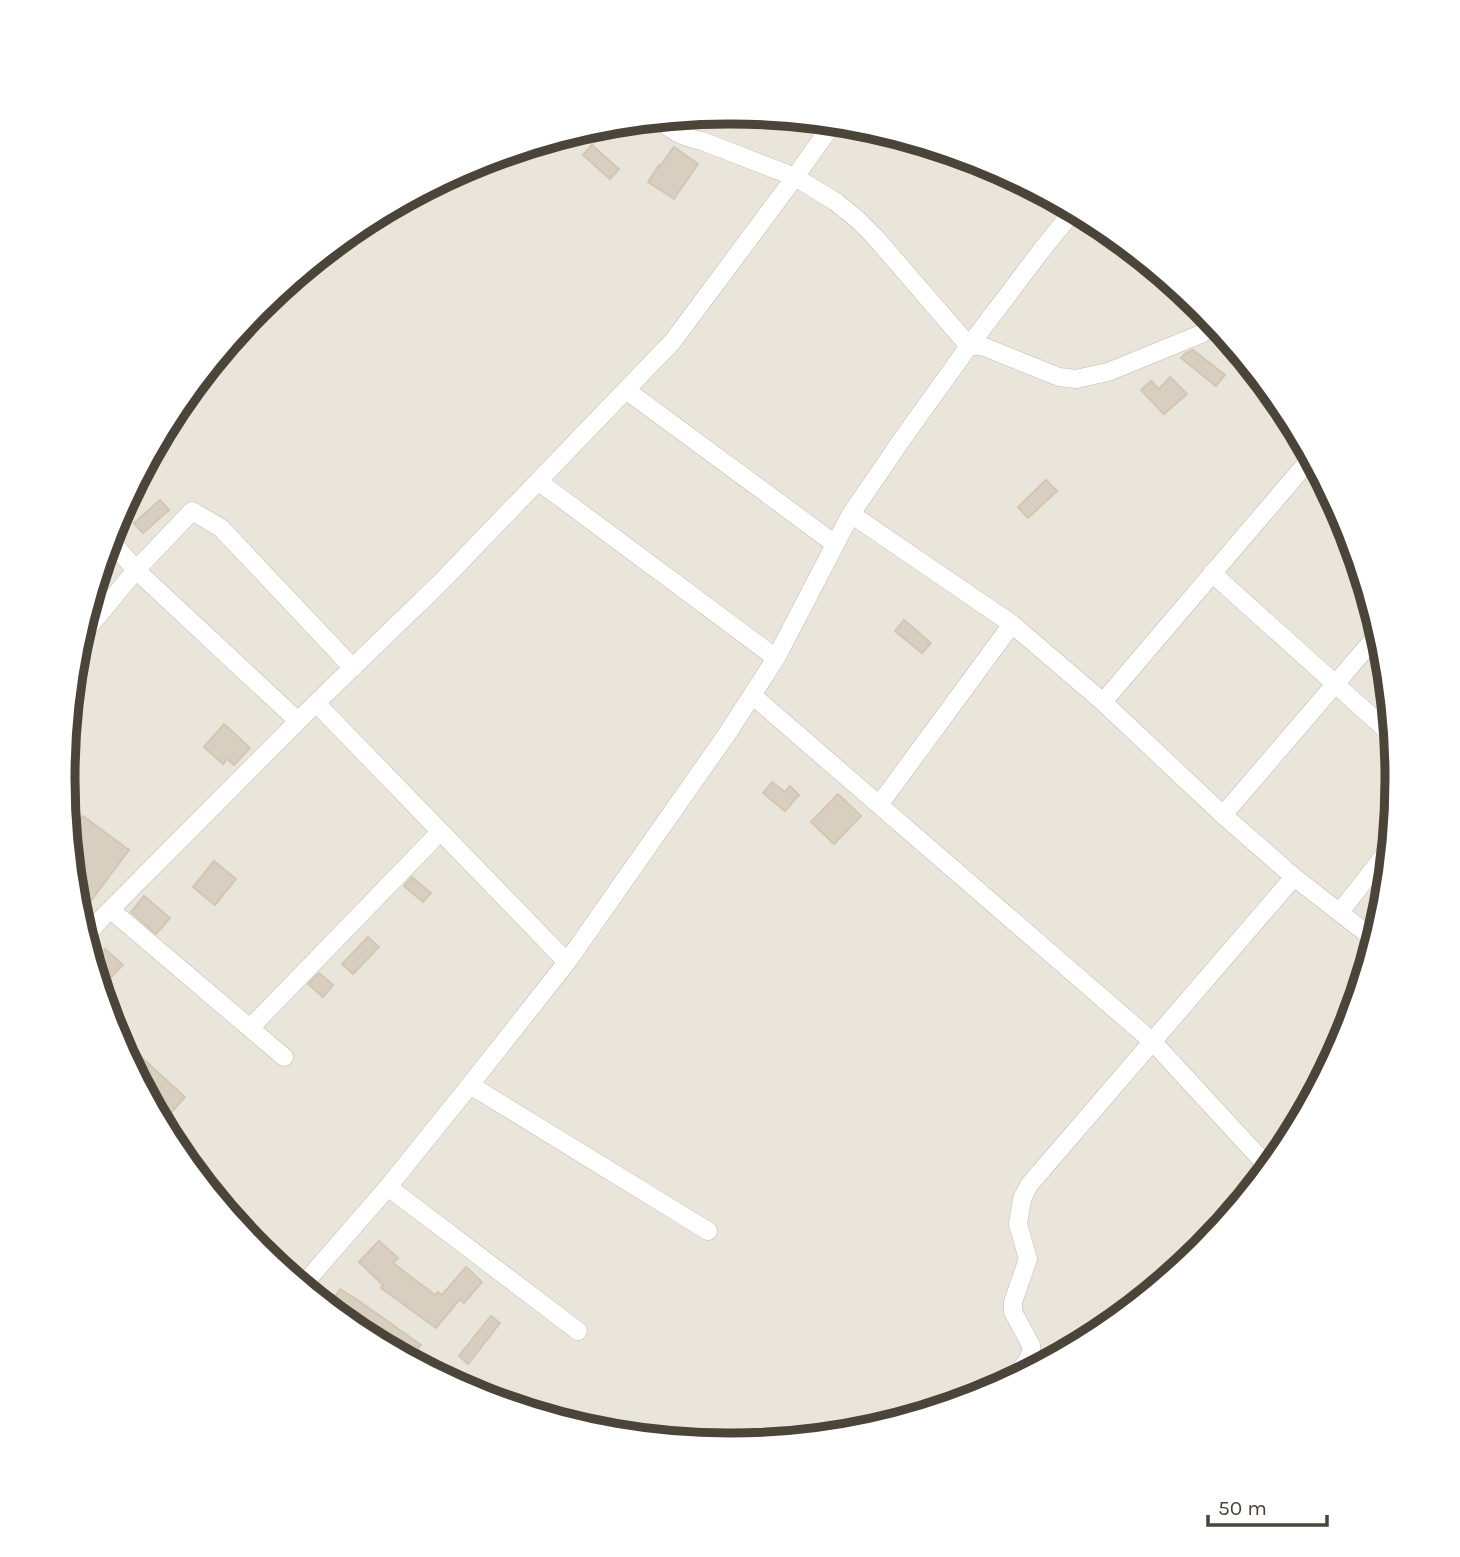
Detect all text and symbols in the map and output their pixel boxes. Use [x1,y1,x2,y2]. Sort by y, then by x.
scale bar [1208,1484,1327,1528]
text: 50 m [1218,1496,1267,1520]

